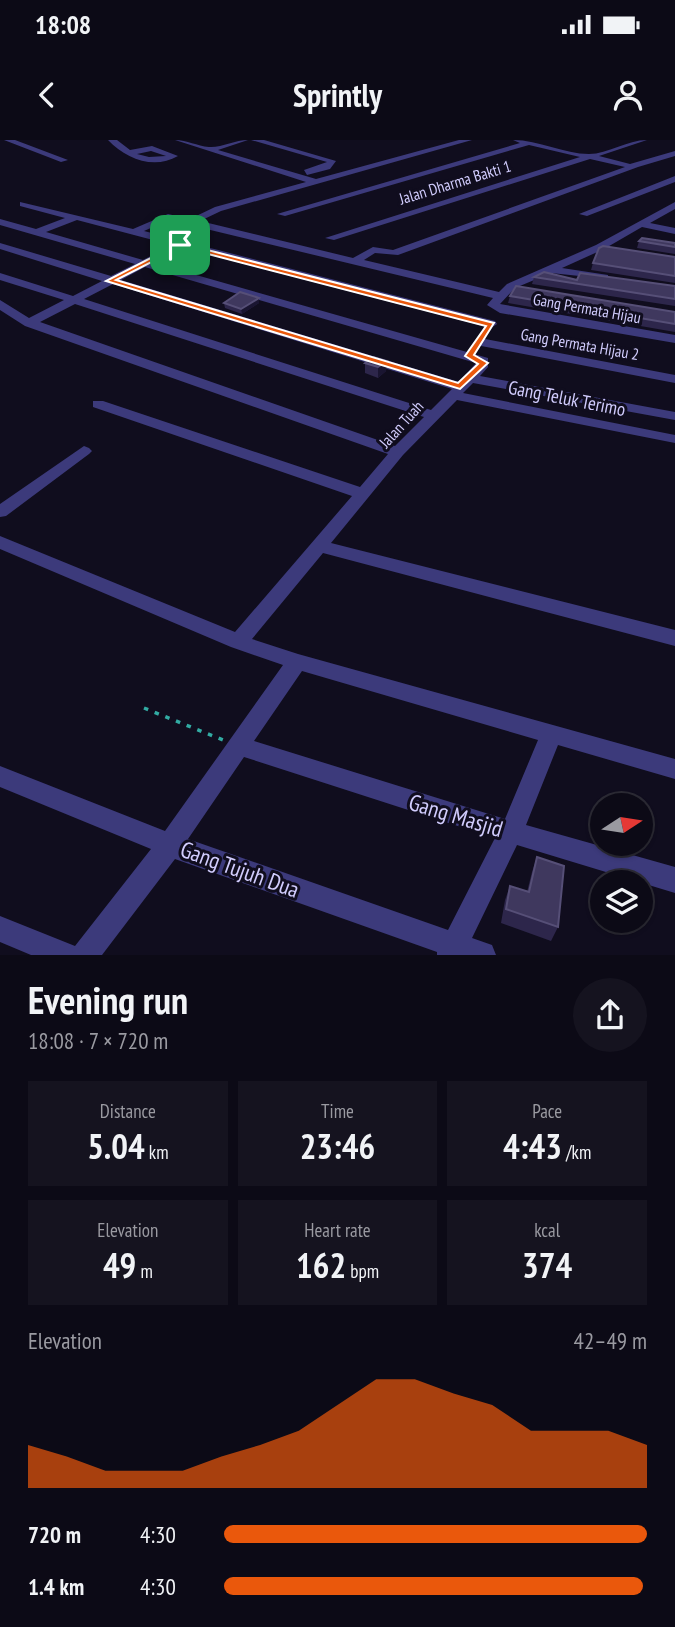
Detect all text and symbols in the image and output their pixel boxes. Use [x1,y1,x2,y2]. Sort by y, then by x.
text: 18:08 [35,8,91,41]
text: Sprintly [293,74,382,116]
icon: back [28,76,66,114]
icon: person [609,76,647,114]
street label: Jalan Dharma Bakti 1 [396,156,513,209]
pin [150,215,210,275]
icon: arrive [161,226,199,264]
street label: Gang Permata Hijau [531,289,643,327]
street label: Gang Permata Hijau 2 [519,324,641,364]
street label: Gang Teluk Terimo [506,375,628,421]
street label: Jalan Tuah [374,396,427,452]
street label: Gang Masjid [405,787,507,843]
north arrow [590,793,653,856]
map controls [590,793,653,933]
street label: Gang Tujuh Dua [177,834,303,904]
button: layers [590,870,653,933]
text: Evening run [28,975,188,1024]
button: share [573,978,647,1052]
text: 18:08 · 7 × 720 m [28,1026,168,1055]
text: Distance [100,1099,156,1123]
text: Time [321,1099,354,1123]
text: Pace [532,1099,562,1123]
text: 5.04 [87,1123,145,1169]
text: 23:46 [300,1123,375,1169]
text: 4:43 [503,1123,562,1169]
text: km [145,1140,169,1164]
text: /km [562,1140,591,1164]
text: Elevation [97,1218,158,1242]
text: Heart rate [304,1218,371,1242]
text: kcal [534,1218,560,1242]
text: 49 [103,1242,136,1288]
text: 162 [296,1242,346,1288]
text: 374 [522,1242,572,1288]
text: m [136,1259,153,1283]
text: bpm [346,1259,379,1283]
text: Elevation [28,1326,102,1355]
text: 42–49 m [574,1326,647,1355]
text: 720 m [28,1520,81,1549]
text: 4:30 [140,1520,176,1549]
text: 1.4 km [28,1572,84,1601]
text: 4:30 [140,1572,176,1601]

